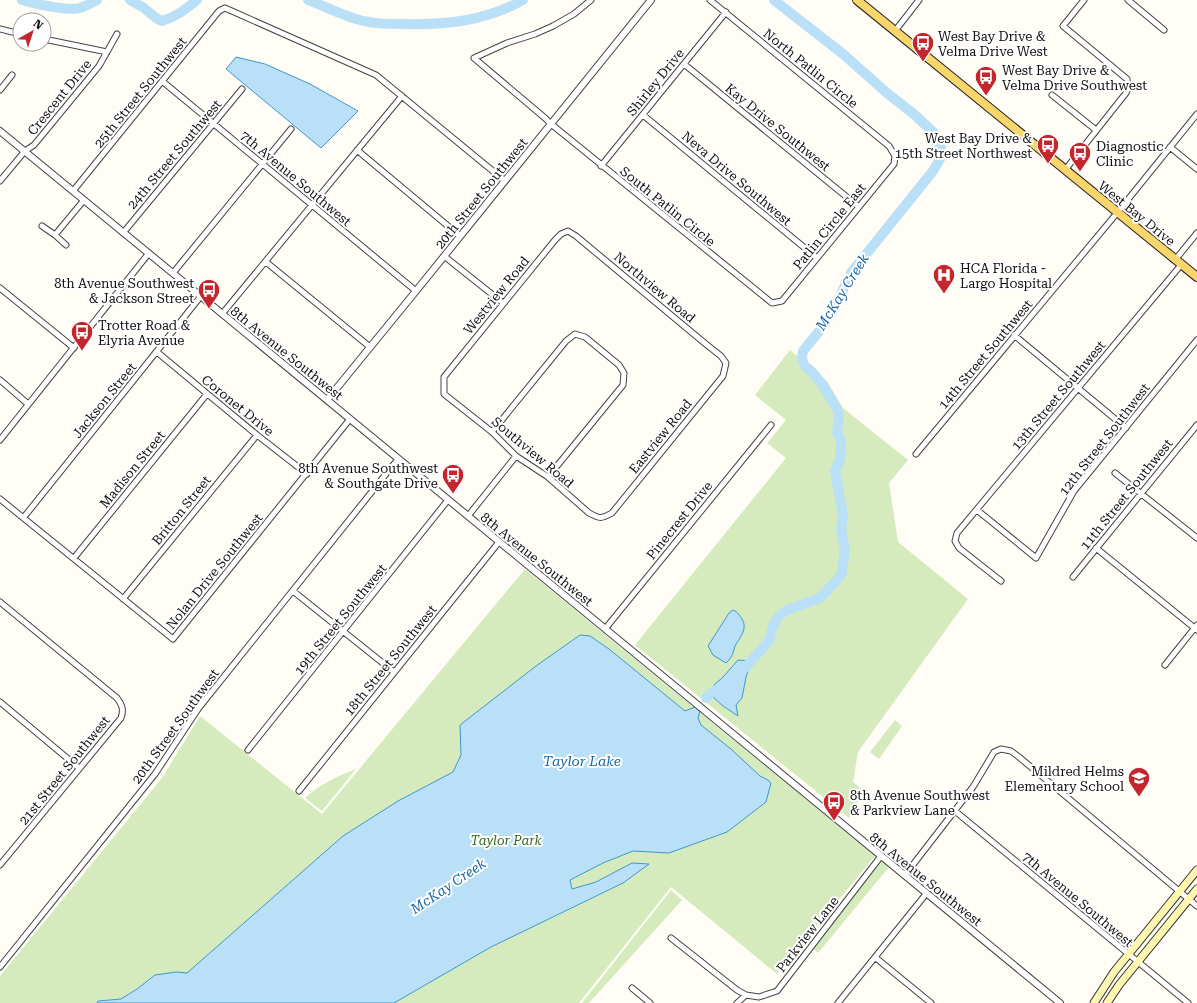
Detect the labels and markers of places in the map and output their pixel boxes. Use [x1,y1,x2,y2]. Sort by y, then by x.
place label: West Bay Drive & Velma Drive West [938,29,1048,59]
bus stop icon: West Bay Drive & Velma Drive West [910,30,936,63]
place label: West Bay Drive & Velma Drive Southwest [1002,63,1147,93]
bus stop icon: West Bay Drive & Velma Drive Southwest [973,64,999,97]
place label: West Bay Drive & 15th Street Northwest [895,131,1032,161]
bus stop icon: West Bay Drive & 15th Street Northwest [1035,132,1061,165]
place label: Diagnostic Clinic [1096,139,1163,169]
bus stop icon: Diagnostic Clinic [1067,140,1093,173]
place label: HCA Florida - Largo Hospital [960,261,1052,291]
hospital icon: HCA Florida - Largo Hospital [931,262,957,295]
place label: 8th Avenue Southwest & Jackson Street [54,276,194,306]
bus stop icon: 8th Avenue Southwest & Jackson Street [196,277,222,310]
place label: Trotter Road & Elyria Avenue [98,318,190,348]
bus stop icon: Trotter Road & Elyria Avenue [69,319,95,352]
place label: 8th Avenue Southwest & Southgate Drive [298,461,438,491]
bus stop icon: 8th Avenue Southwest & Southgate Drive [440,462,466,495]
place label: Mildred Helms Elementary School [1005,764,1124,794]
school or university icon: Mildred Helms Elementary School [1126,765,1152,798]
place label: 8th Avenue Southwest & Parkview Lane [850,788,990,818]
bus stop icon: 8th Avenue Southwest & Parkview Lane [821,789,847,822]

